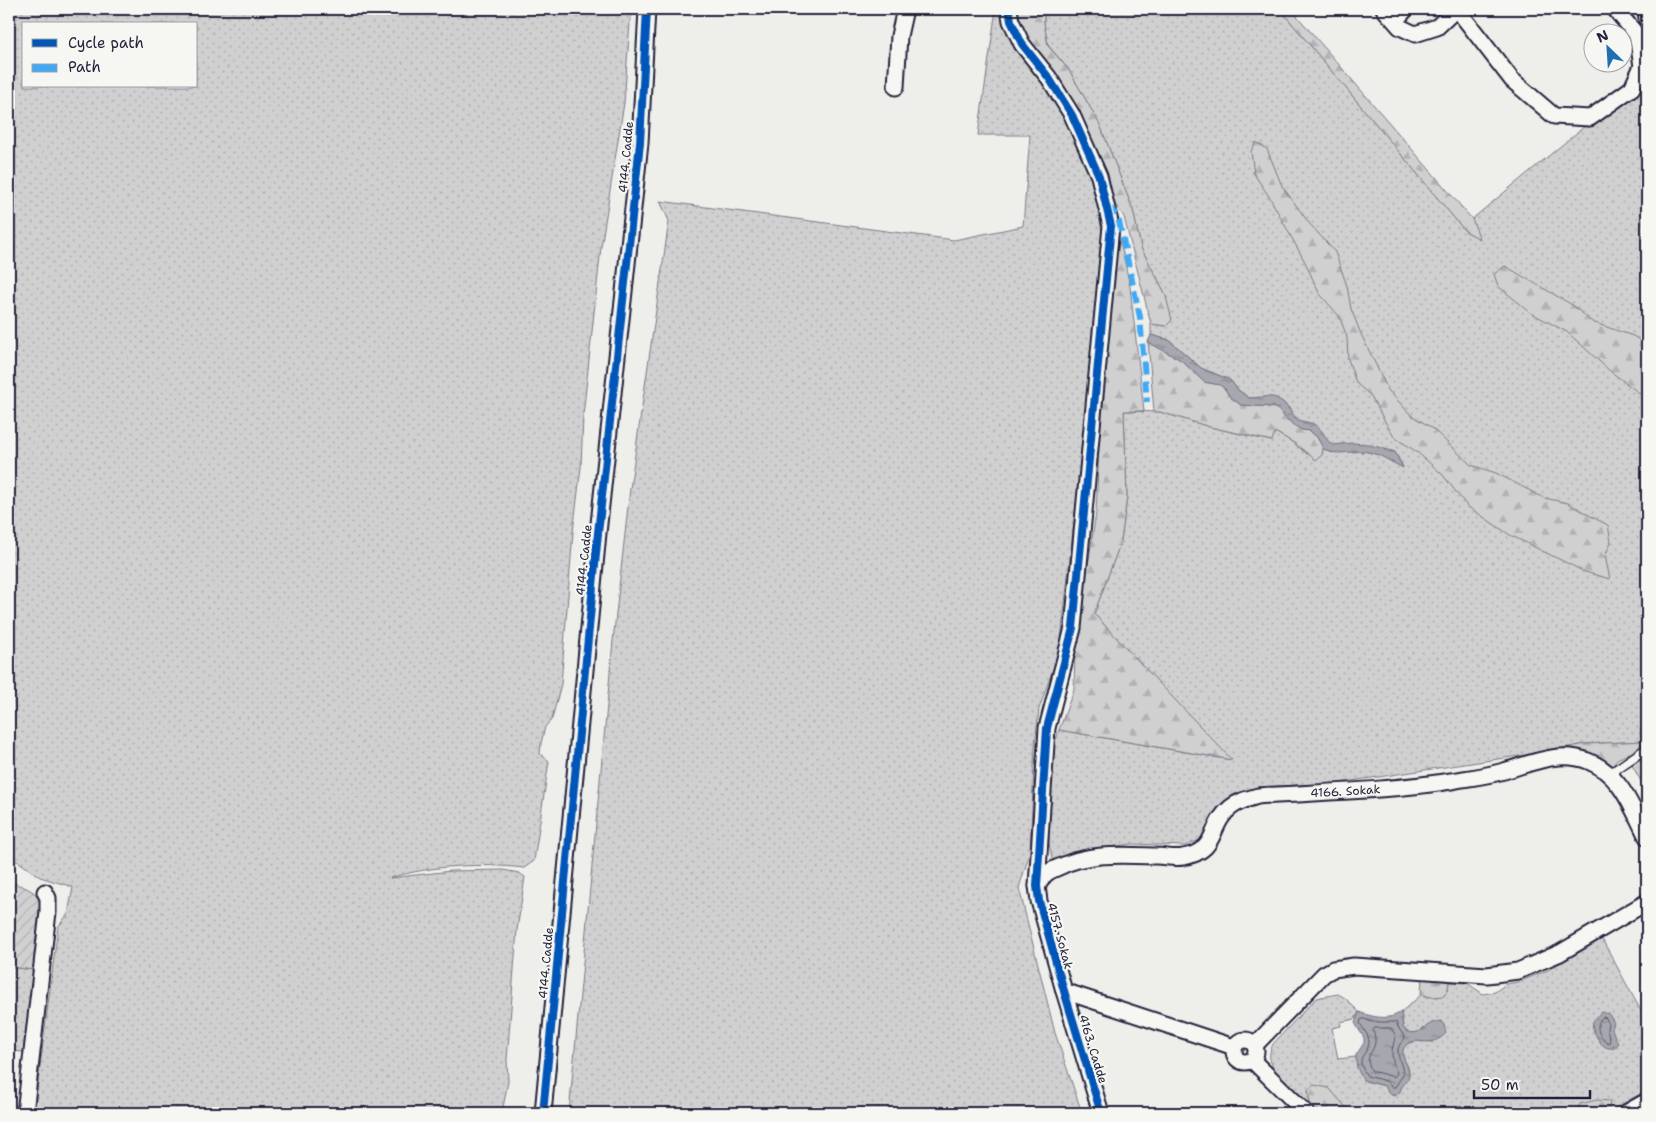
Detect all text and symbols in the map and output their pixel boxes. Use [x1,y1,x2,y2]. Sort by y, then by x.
legend [22,22,198,88]
north arrow [1584,22,1634,72]
text: N [1594,26,1611,47]
text: Cycle path [68,33,144,53]
text: Path [68,57,101,77]
street label: 4144. Cadde [615,121,637,193]
street label: 4144. Cadde [572,523,596,596]
street label: 4166. Sokak [1310,781,1381,801]
street label: 4157. Sokak [1043,901,1077,971]
street label: 4144. Cadde [535,927,557,999]
street label: 4163. Cadde [1075,1012,1111,1086]
scale bar [1474,1067,1590,1099]
text: 50 m [1481,1075,1519,1095]

